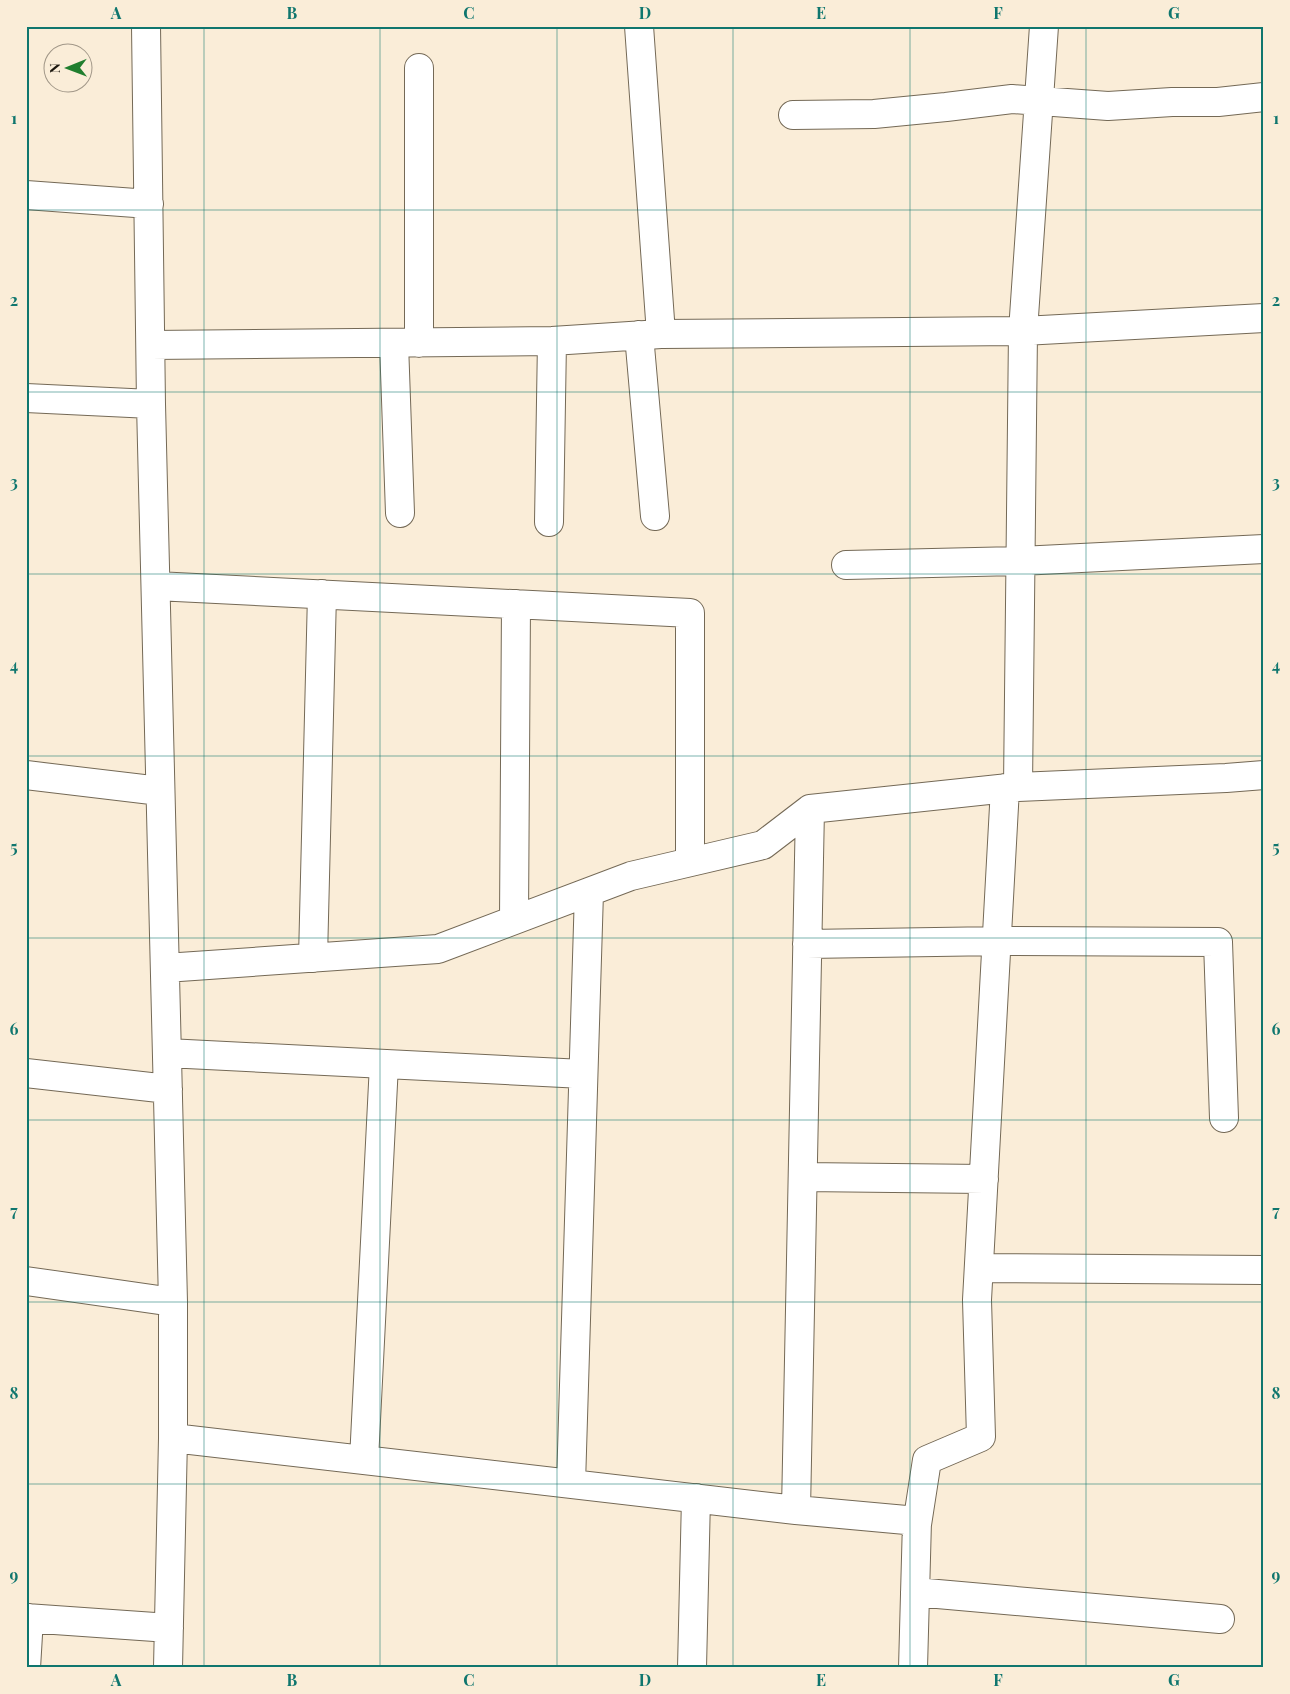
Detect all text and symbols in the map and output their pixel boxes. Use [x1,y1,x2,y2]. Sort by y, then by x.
text: A [110,2,122,23]
text: B [287,2,298,23]
text: C [463,2,475,23]
text: D [639,2,651,23]
text: E [816,2,826,23]
text: F [993,2,1003,23]
text: G [1168,2,1180,23]
north arrow [42,42,92,92]
text: N [45,63,64,73]
text: 1 [11,107,17,128]
text: 1 [1273,107,1279,128]
text: 2 [10,289,18,310]
text: 2 [1272,289,1280,310]
text: 3 [10,471,18,492]
text: 3 [1272,471,1280,492]
text: 4 [10,654,18,675]
text: 4 [1272,654,1280,675]
text: 5 [10,836,18,857]
text: 5 [1272,836,1280,857]
text: 6 [10,1018,19,1039]
text: 6 [1272,1018,1281,1039]
text: 7 [10,1200,18,1221]
text: 7 [1272,1200,1280,1221]
text: 8 [10,1382,19,1403]
text: 8 [1272,1382,1281,1403]
text: 9 [10,1564,19,1585]
text: 9 [1272,1564,1281,1585]
text: A [110,1669,122,1690]
text: B [287,1669,298,1690]
text: C [463,1669,475,1690]
text: D [639,1669,651,1690]
text: E [816,1669,826,1690]
text: F [993,1669,1003,1690]
text: G [1168,1669,1180,1690]

